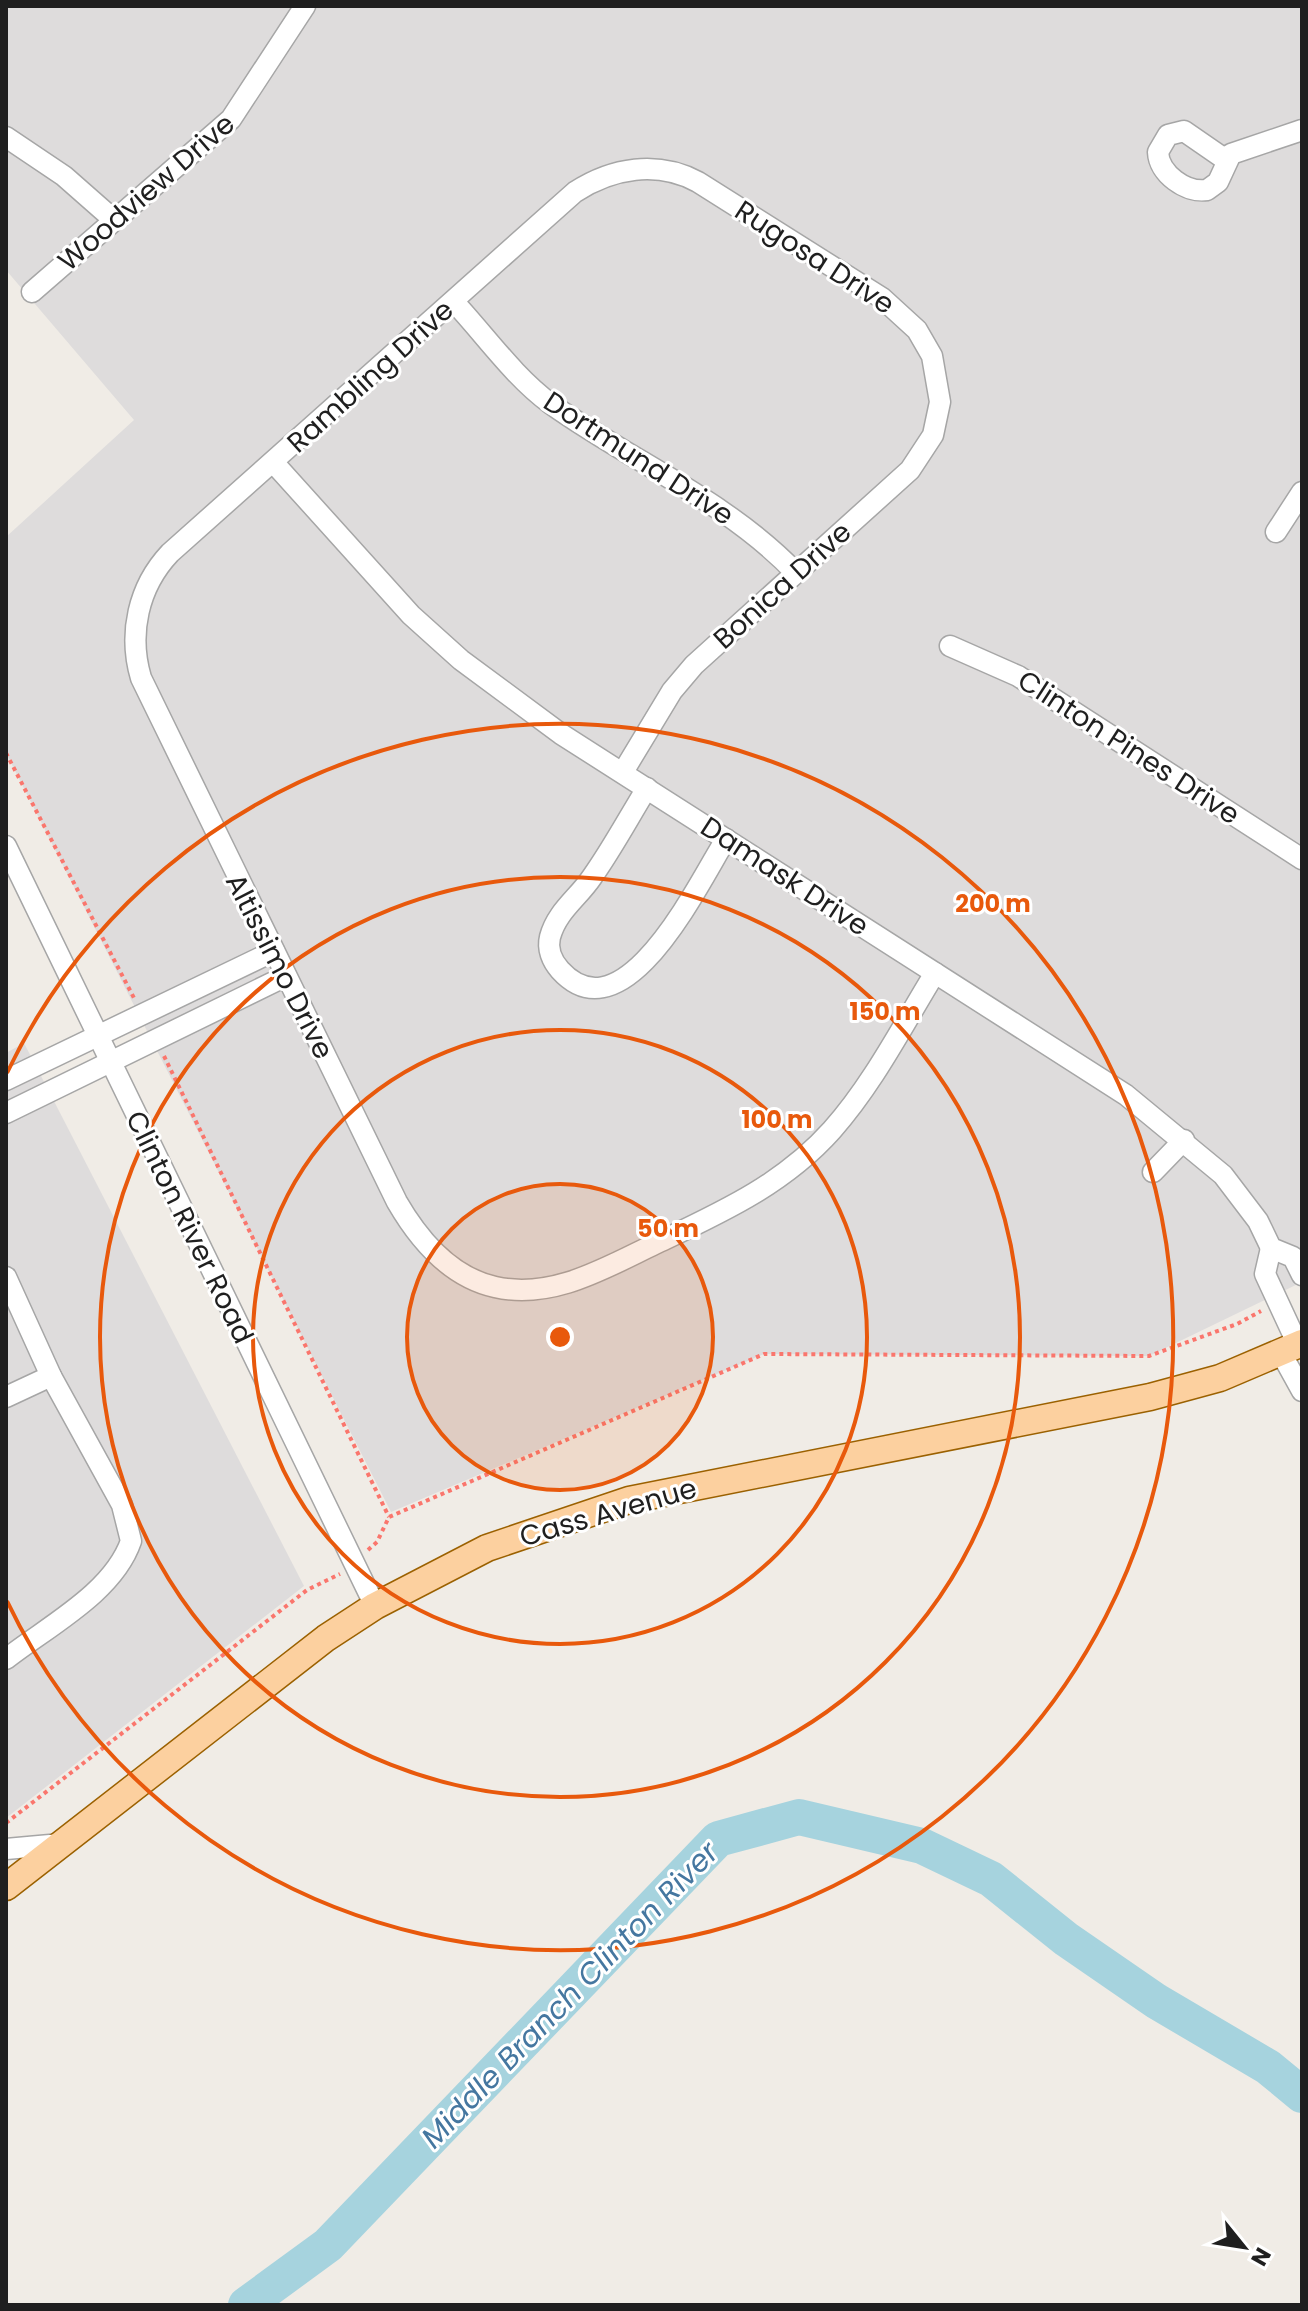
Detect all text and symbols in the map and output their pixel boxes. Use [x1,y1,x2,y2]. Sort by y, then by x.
street label: Woodview Drive [50,105,243,280]
street label: Rugosa Drive [727,191,902,324]
street label: Rambling Drive [279,291,462,462]
street label: Dortmund Drive [536,382,741,535]
street label: Bonica Drive [705,513,860,658]
street label: Clinton Pines Drive [1010,661,1247,834]
street label: Damask Drive [693,807,876,945]
street label: Altissimo Drive [216,867,343,1066]
text: 200 m [955,887,1031,920]
text: 150 m [850,995,920,1028]
text: 100 m [742,1103,812,1136]
street label: Clinton River Road [116,1104,263,1350]
text: 50 m [637,1212,699,1245]
centre of rings [546,1323,574,1351]
street label: Cass Avenue [515,1469,701,1556]
water label: Middle Branch Clinton River [411,1831,729,2158]
north arrow [1204,2207,1284,2287]
text: N [1243,2242,1278,2272]

